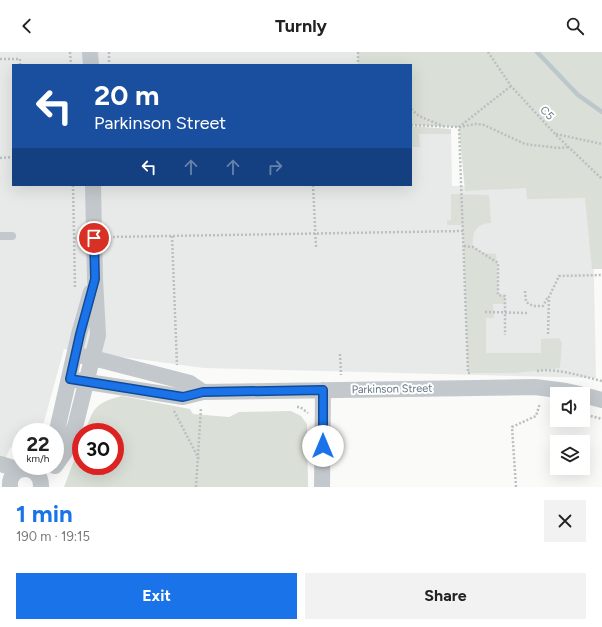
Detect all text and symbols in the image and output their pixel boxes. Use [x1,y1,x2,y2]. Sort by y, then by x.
icon: back [16,15,38,37]
text: Turnly [275,15,327,37]
icon: search [564,15,586,37]
text: 20 m [94,78,159,112]
icon: left [28,80,80,132]
street label: C5 [537,103,557,123]
text: Parkinson Street [94,112,226,134]
icon: left [138,156,160,178]
icon: ahead [180,156,202,178]
icon: ahead [222,156,244,178]
icon: right [264,156,286,178]
pin [77,221,111,255]
icon: arrive [83,227,105,249]
street label: Parkinson Street [352,382,432,396]
map controls [550,387,590,475]
button: sound [550,387,590,427]
speed limit sign: 30 [72,423,124,475]
position arrow [302,425,344,467]
text: 22 [26,432,50,456]
button: layers [550,435,590,475]
text: km/h [27,452,49,465]
text: 1 min [16,499,73,528]
button: close [544,500,586,542]
text: 190 m · 19:15 [16,529,90,544]
button: Exit [16,573,297,619]
button: Share [305,573,586,619]

